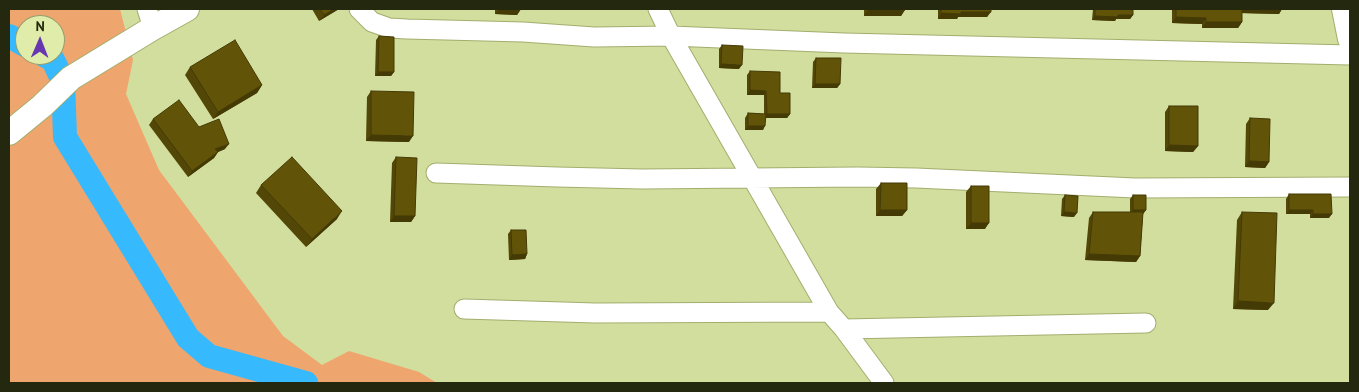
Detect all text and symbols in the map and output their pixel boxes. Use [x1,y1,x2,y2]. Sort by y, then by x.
north arrow [15,15,65,65]
text: N [35,17,45,35]

